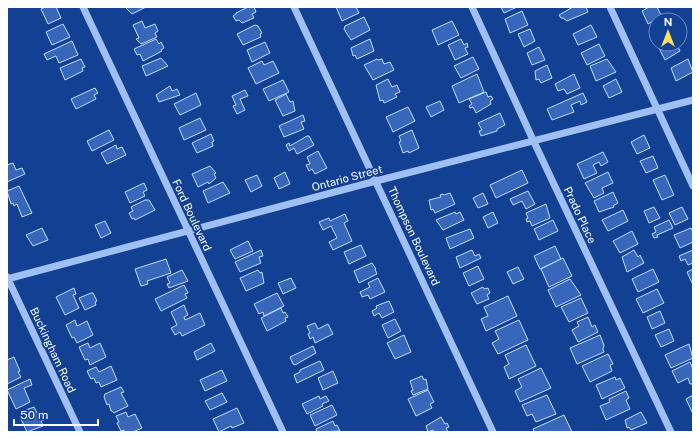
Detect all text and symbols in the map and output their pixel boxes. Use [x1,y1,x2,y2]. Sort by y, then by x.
north arrow [648,12,688,52]
text: N [664,16,672,28]
street label: Ontario Street [310,163,384,193]
street label: Ford Boulevard [170,177,214,253]
street label: Thompson Boulevard [386,185,442,287]
street label: Prado Place [562,185,598,245]
street label: Buckingham Road [28,306,78,394]
scale bar [14,401,98,427]
text: 50 m [20,408,48,422]

